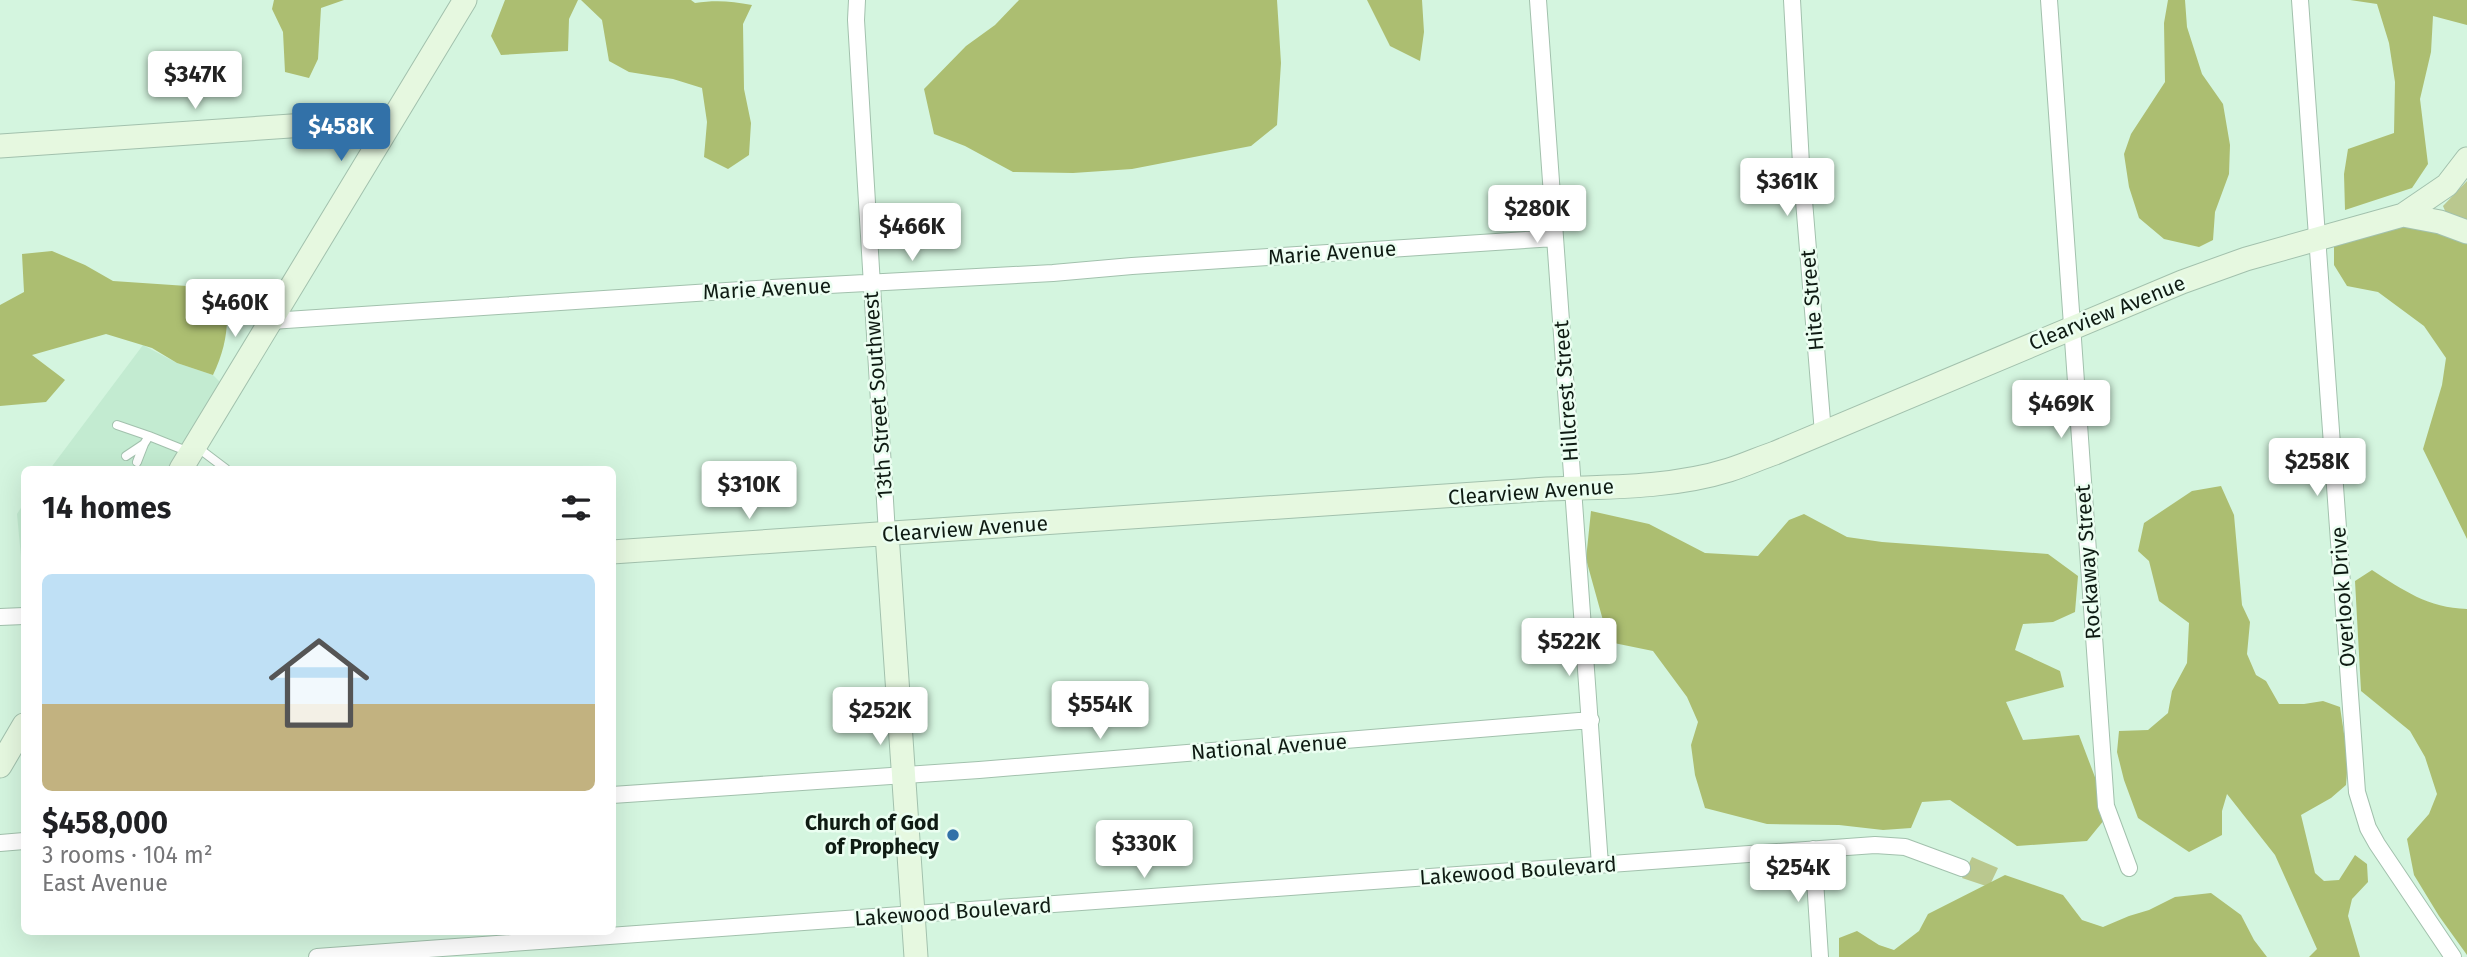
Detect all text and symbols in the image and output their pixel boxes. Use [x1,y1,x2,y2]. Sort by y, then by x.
pin: $347K [146,52,244,111]
text: $347K [164,60,226,88]
pin: $458K [292,104,390,163]
text: $458K [308,112,374,140]
pin: $361K [1738,158,1836,218]
text: $361K [1756,167,1818,195]
pin: $280K [1488,186,1586,245]
text: $280K [1504,194,1570,222]
pin: $466K [863,204,961,263]
text: $466K [879,212,945,240]
street label: Marie Avenue [1267,236,1397,270]
street label: Hite Street [1795,248,1829,352]
street label: Clearview Avenue [2025,270,2189,356]
street label: Marie Avenue [702,273,832,305]
pin: $460K [186,280,284,339]
text: $460K [202,288,268,316]
street label: 13th Street Southwest [858,290,898,499]
street label: Hillcrest Street [1548,319,1584,462]
pin: $469K [2012,380,2110,440]
text: $469K [2028,389,2094,417]
pin: $258K [2268,438,2366,498]
text: $258K [2285,447,2349,475]
pin: $310K [700,462,798,521]
text: $310K [718,470,780,498]
street label: Clearview Avenue [1447,473,1615,511]
street label: Rockaway Street [2070,483,2106,640]
icon: filters [557,489,595,527]
text: 14 homes [42,490,171,526]
street label: Clearview Avenue [881,510,1049,548]
street label: Overlook Drive [2325,526,2361,668]
pin: $522K [1520,618,1618,678]
icon: home [256,620,382,746]
text: $522K [1538,627,1600,655]
pin: $554K [1051,682,1149,741]
pin: $252K [831,688,929,747]
text: $554K [1068,690,1132,718]
text: $252K [849,696,911,724]
street label: National Avenue [1190,729,1348,765]
text: $458,000 [42,805,168,841]
place label: Church of God of Prophecy [805,810,939,860]
pin: $330K [1095,820,1193,880]
marker: Church of God of Prophecy [945,827,961,843]
text: $330K [1112,829,1176,857]
text: 3 rooms · 104 m² [42,841,213,869]
pin: $254K [1749,844,1847,904]
street label: Lakewood Boulevard [1419,851,1617,891]
text: $254K [1766,853,1830,881]
text: East Avenue [42,869,168,897]
street label: Lakewood Boulevard [854,892,1052,932]

